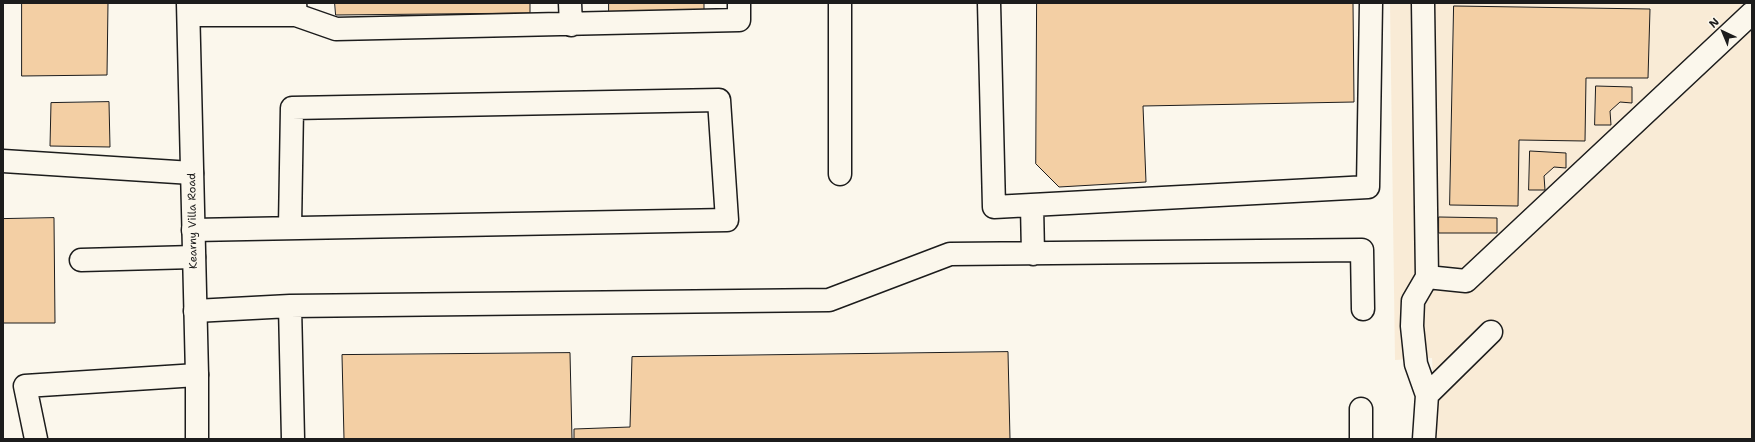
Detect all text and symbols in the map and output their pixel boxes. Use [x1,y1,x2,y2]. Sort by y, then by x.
north arrow [1703,12,1743,52]
text: N [1706,15,1723,31]
street label: Kearny Villa Road [186,173,200,269]

